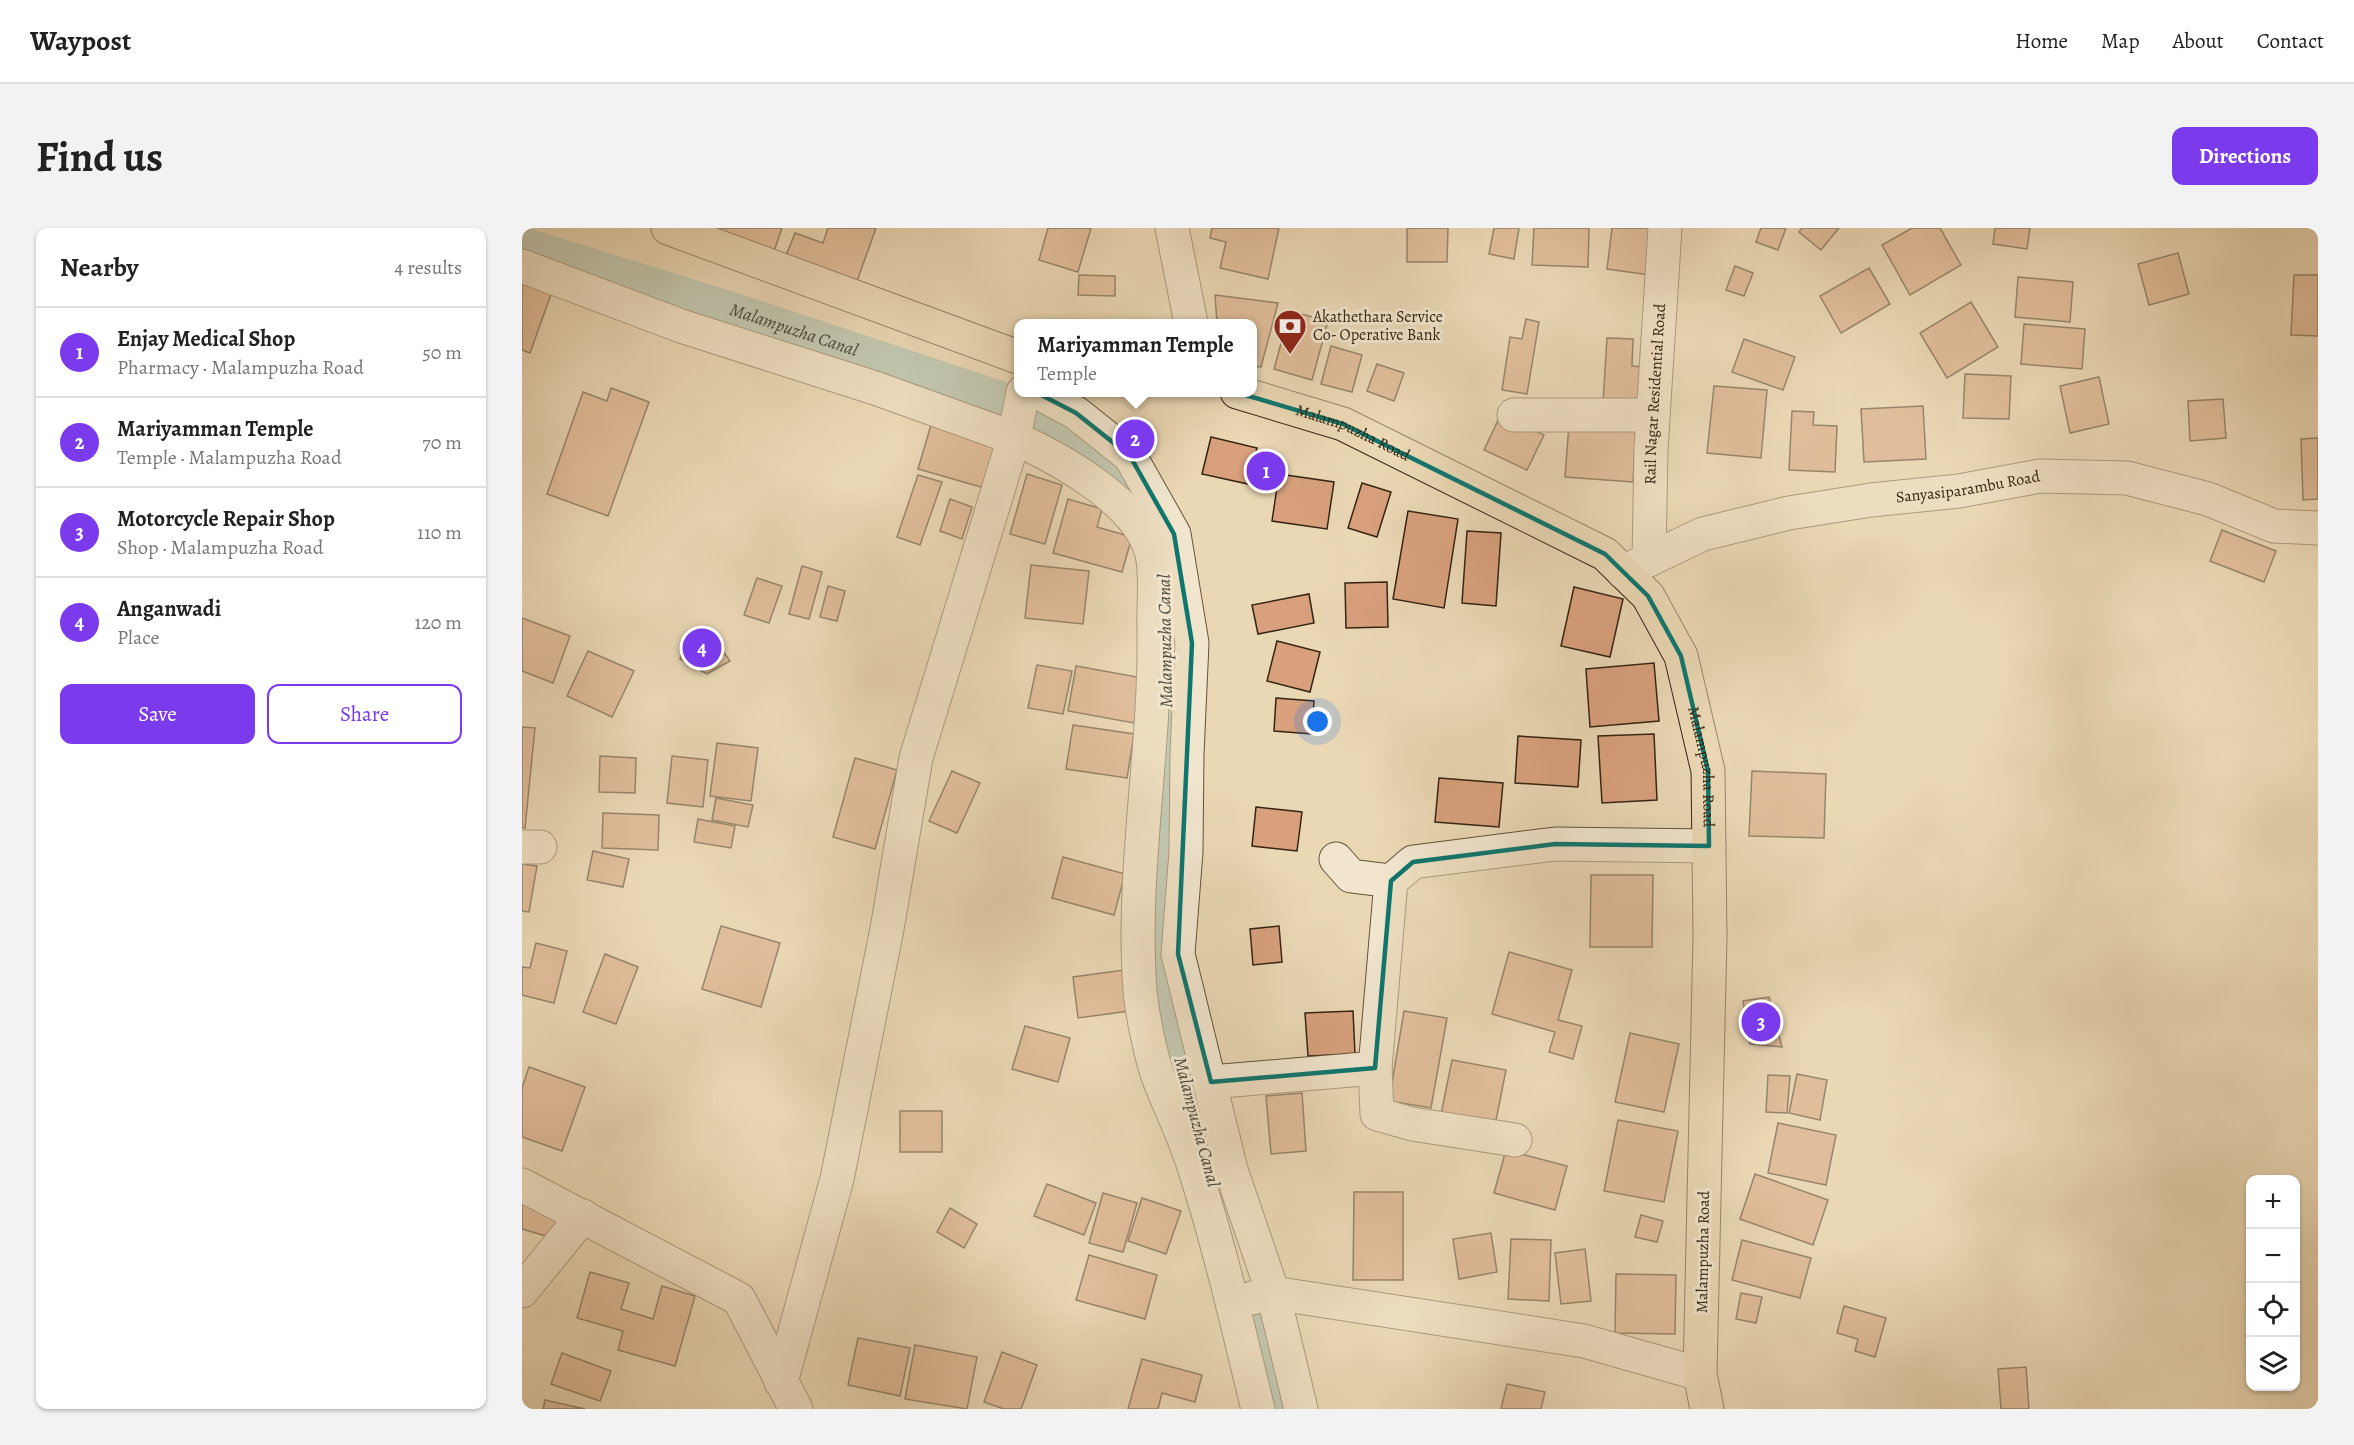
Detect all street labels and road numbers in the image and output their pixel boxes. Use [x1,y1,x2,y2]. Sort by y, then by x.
street label: Rail Nagar Residential Road [1639,302,1671,485]
street label: Malampuzha Road [1293,399,1414,467]
street label: Sanyasiparambu Road [1895,465,2042,508]
street label: Malampuzha Road [1682,704,1720,828]
street label: Malampuzha Road [1691,1190,1715,1313]

